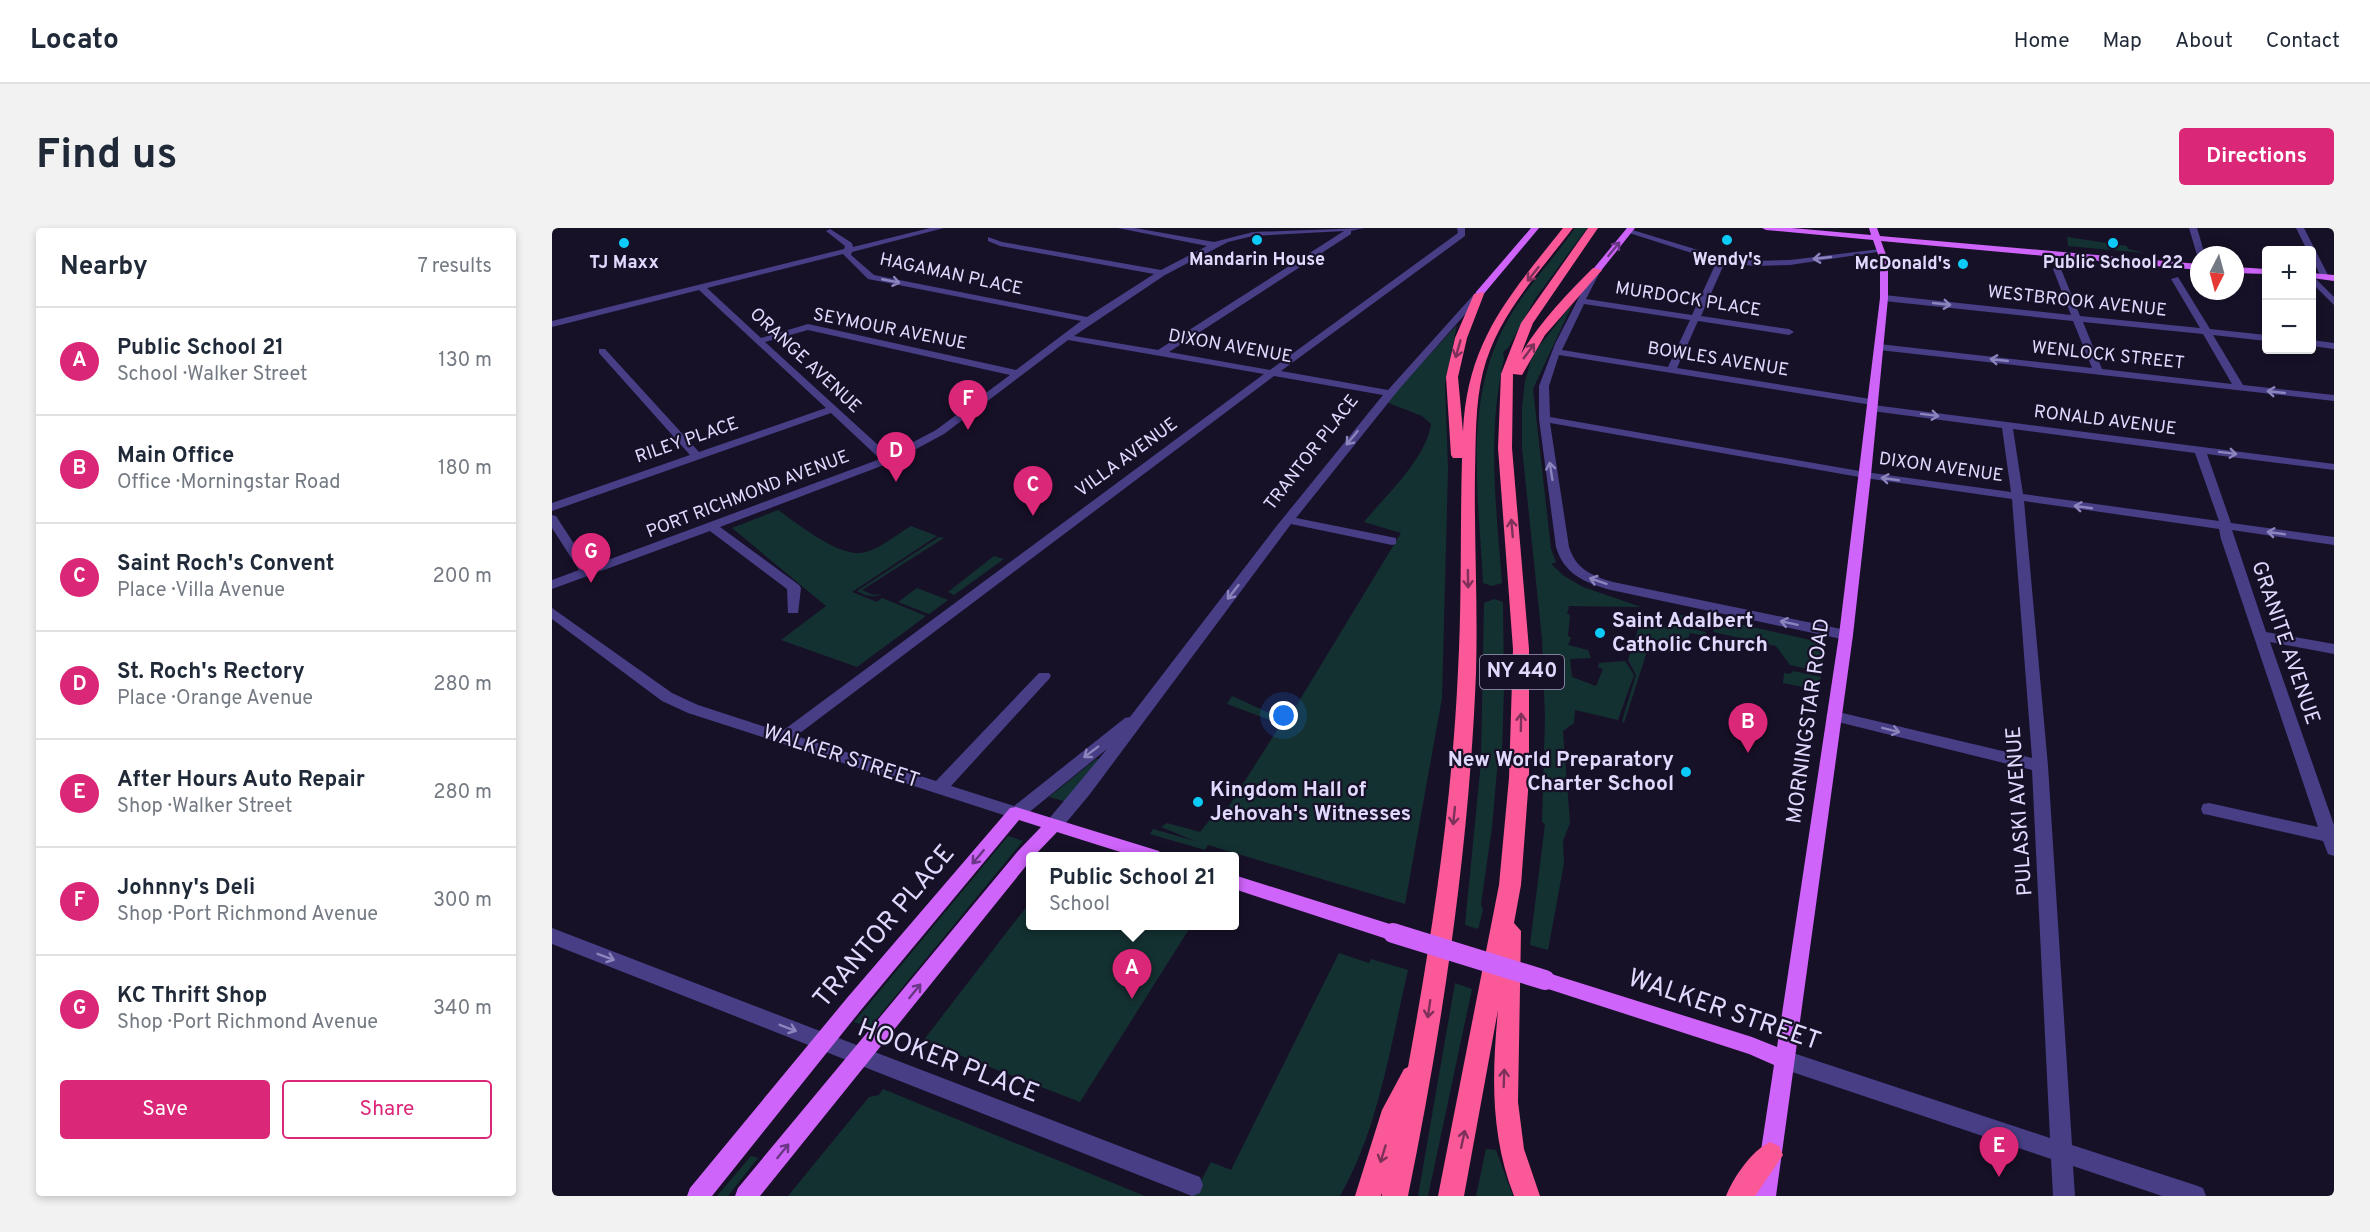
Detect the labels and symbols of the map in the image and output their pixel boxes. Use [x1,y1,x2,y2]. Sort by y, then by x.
marker: Mandarin House [1250,233,1264,247]
marker: Wendy's [1720,233,1734,247]
marker: TJ Maxx [617,236,631,250]
marker: Public School 22 [2106,236,2120,250]
one-way arrow [1608,241,1621,257]
north arrow [2190,246,2244,300]
street label: HAGAMAN PLACE [877,249,1025,301]
place label: Mandarin House [1189,249,1325,272]
place label: Wendy's [1692,249,1762,272]
place label: TJ Maxx [589,252,659,275]
place label: Public School 22 [2043,252,2183,275]
one-way arrow [1812,253,1832,264]
place label: McDonald's [1855,253,1951,276]
marker: McDonald's [1956,257,1970,271]
one-way arrow [1526,266,1539,282]
one-way arrow [881,276,901,287]
street label: MURDOCK PLACE [1613,277,1763,323]
street label: WESTBROOK AVENUE [1986,281,2168,323]
one-way arrow [1932,299,1952,310]
street label: ORANGE AVENUE [744,303,866,419]
street label: SEYMOUR AVENUE [811,304,969,356]
street label: DIXON AVENUE [1166,325,1294,369]
street label: BOWLES AVENUE [1646,337,1790,383]
street label: WENLOCK STREET [2030,337,2186,375]
one-way arrow [1452,339,1463,358]
one-way arrow [1522,344,1535,360]
one-way arrow [1989,354,2009,365]
pin: F [948,380,988,430]
one-way arrow [2266,386,2286,397]
street label: TRANTOR PLACE [1260,390,1364,516]
street label: RONALD AVENUE [2032,401,2178,441]
one-way arrow [1920,410,1940,421]
street label: RILEY PLACE [632,413,742,469]
street label: VILLA AVENUE [1071,413,1183,503]
one-way arrow [1345,430,1359,445]
pin: D [876,432,916,482]
street label: PORT RICHMOND AVENUE [643,446,853,544]
street label: DIXON AVENUE [1877,448,2005,488]
one-way arrow [2217,448,2237,459]
one-way arrow [1546,462,1557,482]
pin: C [1014,466,1052,516]
one-way arrow [1880,473,1900,484]
one-way arrow [2073,501,2093,512]
one-way arrow [1506,518,1517,538]
one-way arrow [2267,528,2286,539]
pin: G [572,534,610,583]
street label: GRANITE AVENUE [2244,558,2326,728]
one-way arrow [1462,569,1474,589]
one-way arrow [1590,575,1608,586]
one-way arrow [1226,584,1239,600]
place label: Saint Adalbert Catholic Church [1612,608,1768,659]
one-way arrow [1780,617,1799,628]
street label: MORNINGSTAR ROAD [1781,617,1837,825]
marker: Saint Adalbert Catholic Church [1593,626,1607,640]
road number: NY 440 [1480,655,1564,689]
your location [1269,701,1298,730]
pin: B [1728,704,1768,753]
one-way arrow [1515,713,1527,733]
street label: WALKER STREET [759,719,923,795]
one-way arrow [1881,724,1900,736]
street label: PULASKI AVENUE [2001,725,2039,897]
one-way arrow [1083,746,1099,759]
place label: New World Preparatory Charter School [1448,747,1674,798]
marker: New World Preparatory Charter School [1679,765,1693,779]
place label: Kingdom Hall of Jehovah's Witnesses [1210,777,1411,828]
marker: Kingdom Hall of Jehovah's Witnesses [1191,795,1205,809]
one-way arrow [1448,805,1459,825]
street label: TRANTOR PLACE [807,838,963,1016]
one-way arrow [971,849,985,864]
pin: A [1112,950,1152,999]
one-way arrow [597,952,615,963]
street label: WALKER STREET [1623,963,1825,1059]
one-way arrow [909,983,922,999]
one-way arrow [1424,999,1435,1019]
street label: HOOKER PLACE [853,1012,1043,1112]
one-way arrow [778,1024,797,1035]
one-way arrow [1498,1068,1510,1088]
pin: E [1980,1128,2018,1177]
one-way arrow [1458,1129,1469,1149]
one-way arrow [777,1143,790,1159]
one-way arrow [1377,1144,1388,1163]

